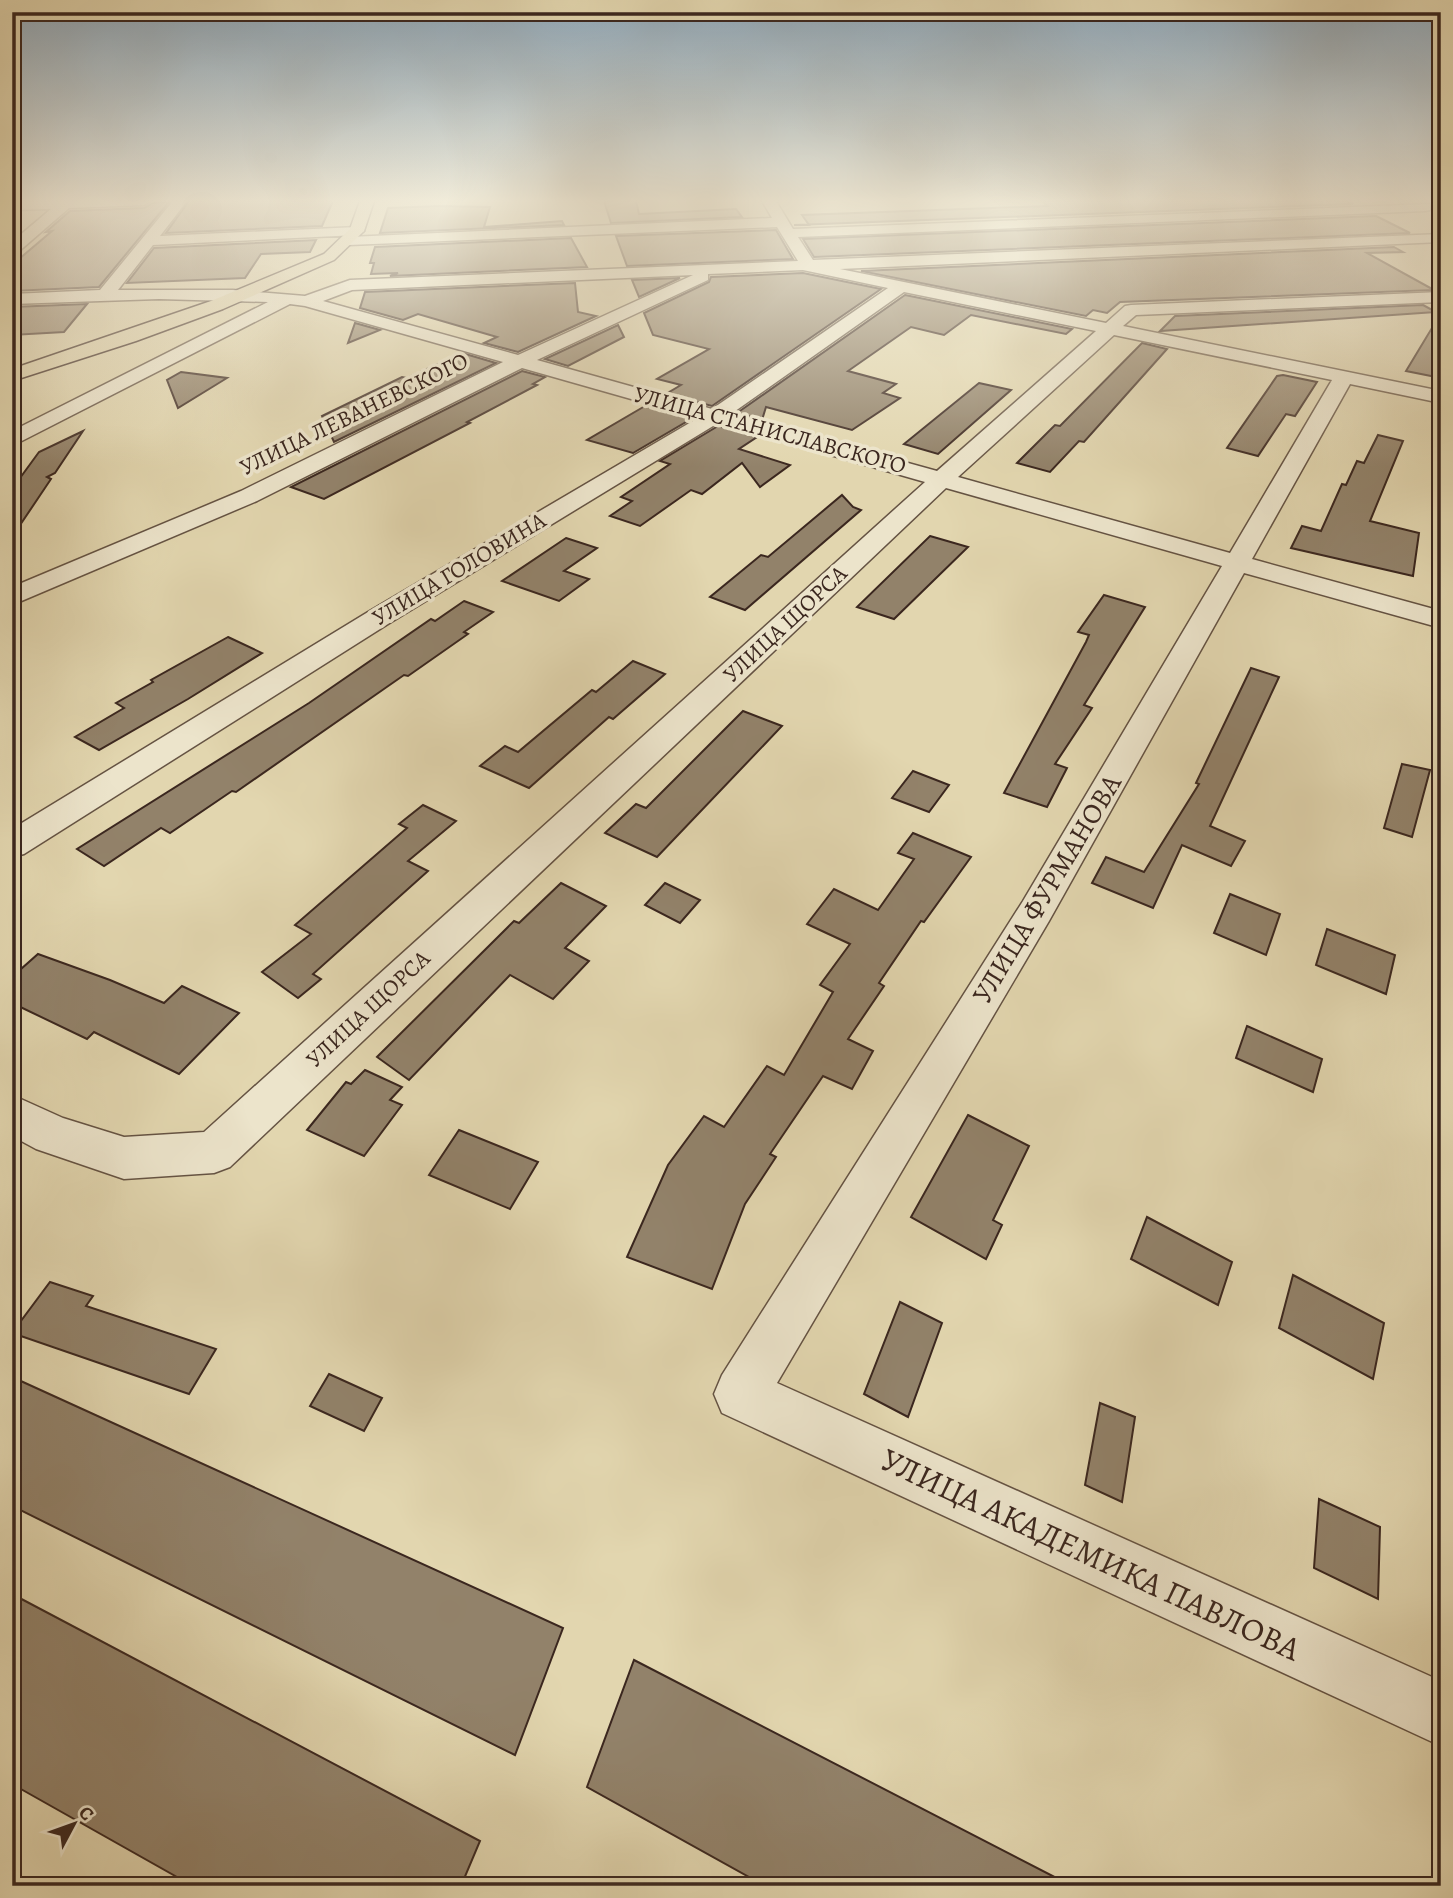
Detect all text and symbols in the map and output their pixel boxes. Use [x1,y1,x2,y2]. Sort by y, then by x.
street label: УЛИЦА ЛЕВАНЕВСКОГО [235,345,473,483]
street label: УЛИЦА СТАНИСЛАВСКОГО [630,379,910,481]
street label: УЛИЦА ГОЛОВИНА [366,505,552,633]
street label: УЛИЦА ЩОРСА [716,558,854,690]
street label: УЛИЦА ФУРМАНОВА [963,767,1131,1011]
street label: УЛИЦА ЩОРСА [299,943,437,1075]
street label: УЛИЦА АКАДЕМИКА ПАВЛОВА [874,1437,1309,1672]
north arrow [38,1790,108,1860]
text: С [72,1801,100,1826]

